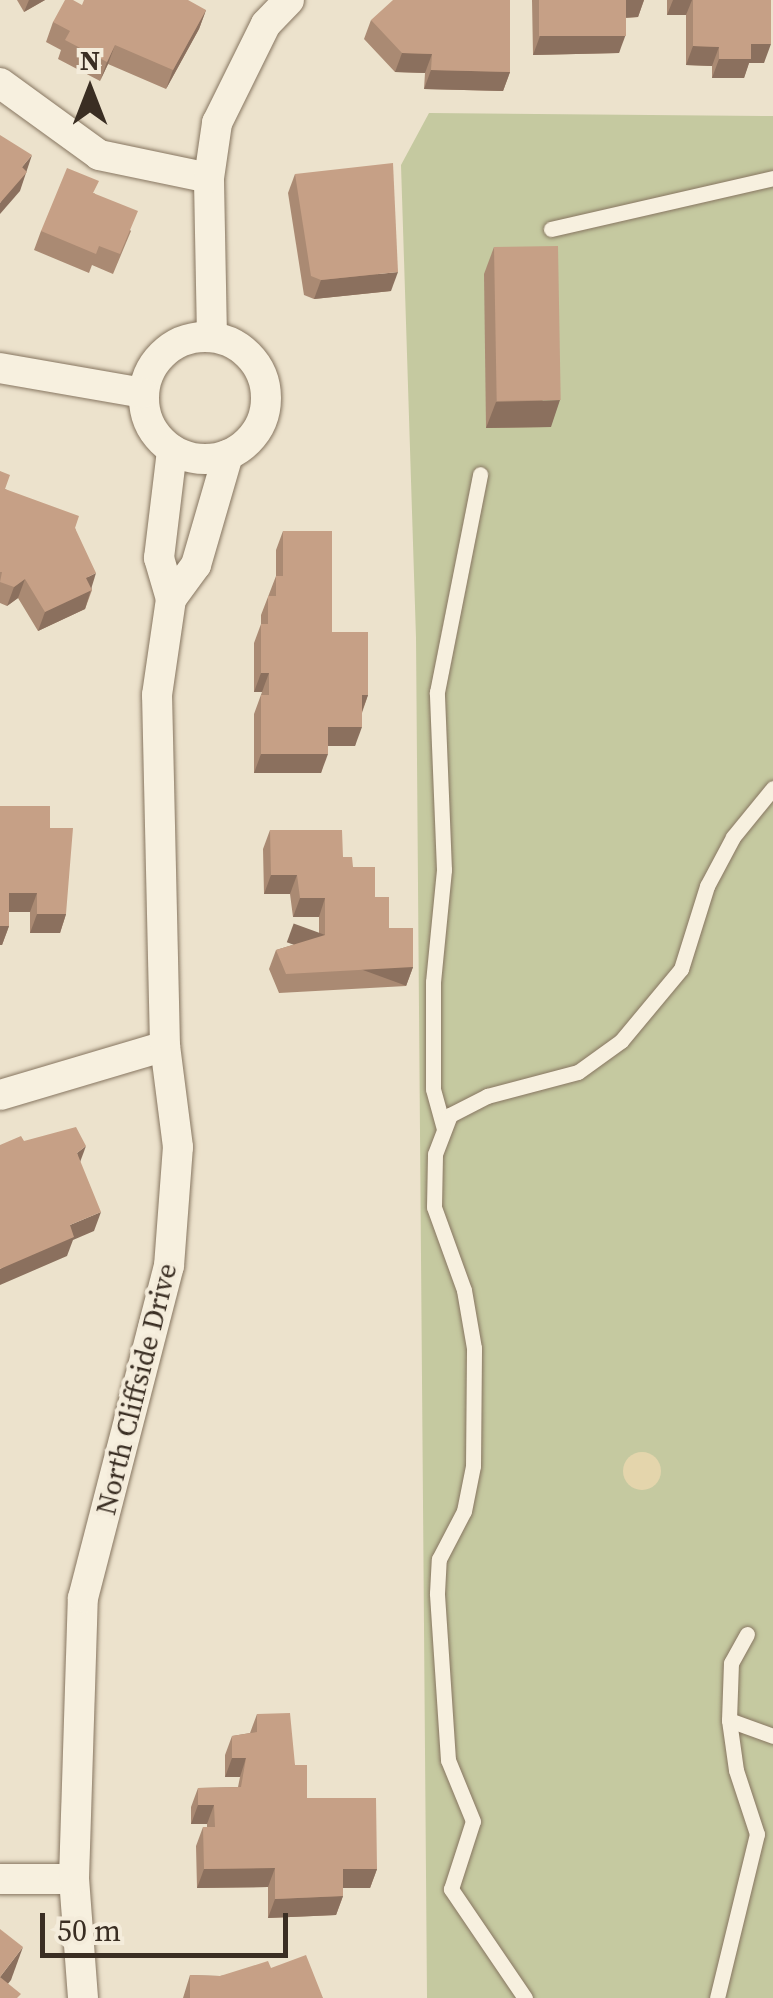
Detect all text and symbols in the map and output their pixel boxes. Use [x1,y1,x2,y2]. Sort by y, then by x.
north arrow [40,40,140,140]
text: N [80,41,100,79]
street label: North Cliffside Drive [89,1260,183,1518]
scale bar [45,1893,292,1955]
text: 50 m [57,1910,121,1951]

